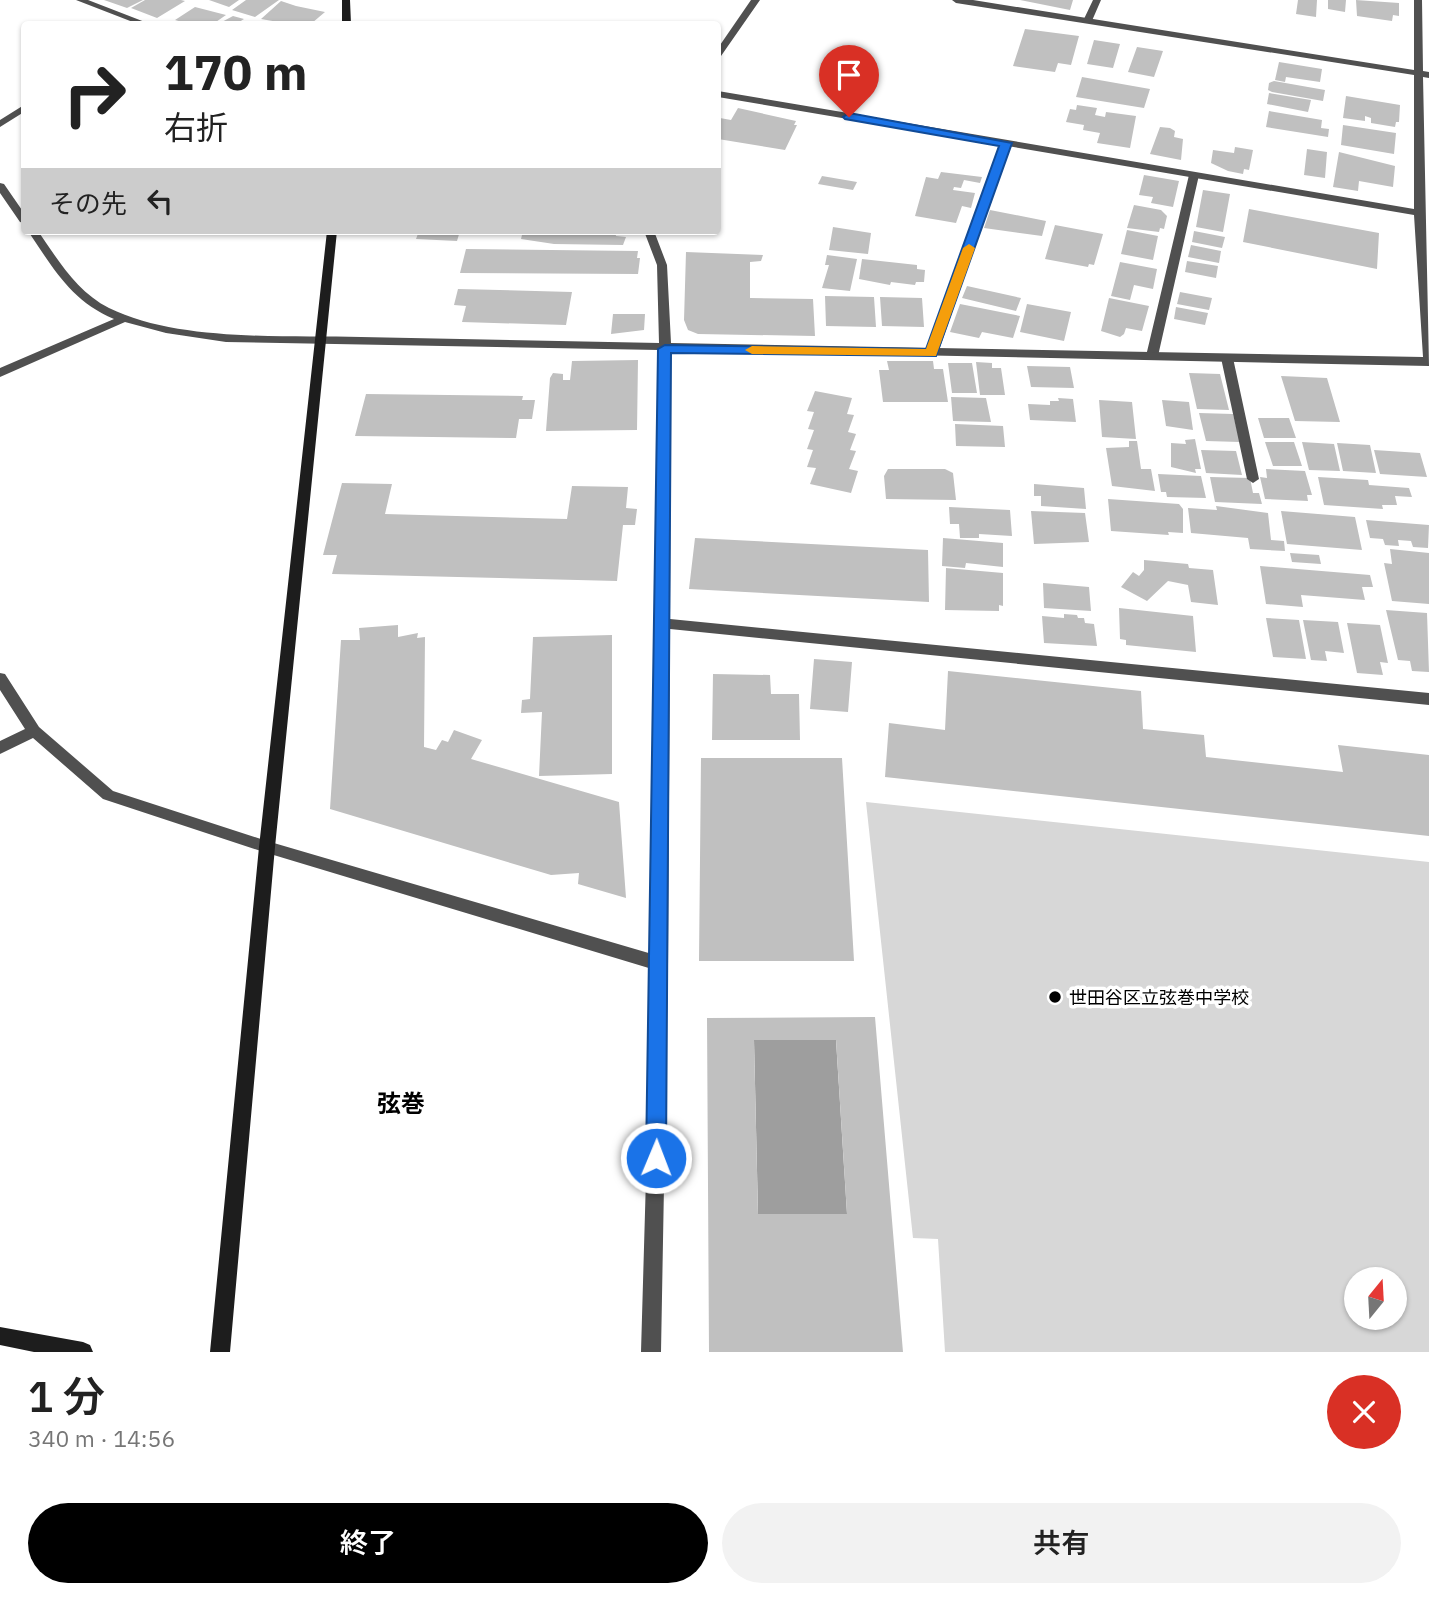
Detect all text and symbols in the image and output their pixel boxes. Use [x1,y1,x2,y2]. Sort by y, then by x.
text: 170 m [164,40,308,103]
pin [819,45,879,117]
icon: right [49,49,140,140]
icon: arrive [830,56,868,94]
text: 右折 [164,106,228,148]
icon: left [141,182,179,220]
text: その先 [49,186,127,220]
place label: 世田谷区立弦巻中学校 [1069,986,1249,1009]
marker: 世田谷区立弦巻中学校 [1047,989,1063,1005]
district label: 弦巻 [377,1087,425,1119]
position arrow [619,1121,693,1195]
north arrow [1344,1267,1407,1330]
map controls [1344,1267,1407,1330]
text: 1 分 [28,1369,105,1424]
button: close [1327,1375,1401,1449]
text: 340 m · 14:56 [28,1423,175,1453]
button: 終了 [28,1503,708,1583]
button: 共有 [722,1503,1401,1583]

